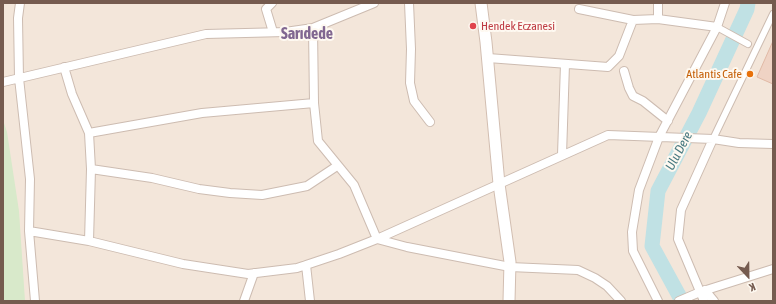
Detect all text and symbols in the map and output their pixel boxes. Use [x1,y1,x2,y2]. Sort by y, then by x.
place label: Hendek Eczanesi [481,19,555,33]
marker: Hendek Eczanesi [468,21,478,31]
district label: Sarıdede [281,24,333,44]
place label: Atlantis Cafe [686,67,742,81]
marker: Atlantis Cafe [745,69,755,79]
water label: Ulu Dere [662,129,696,173]
north arrow [728,256,768,296]
text: K [748,281,757,294]

